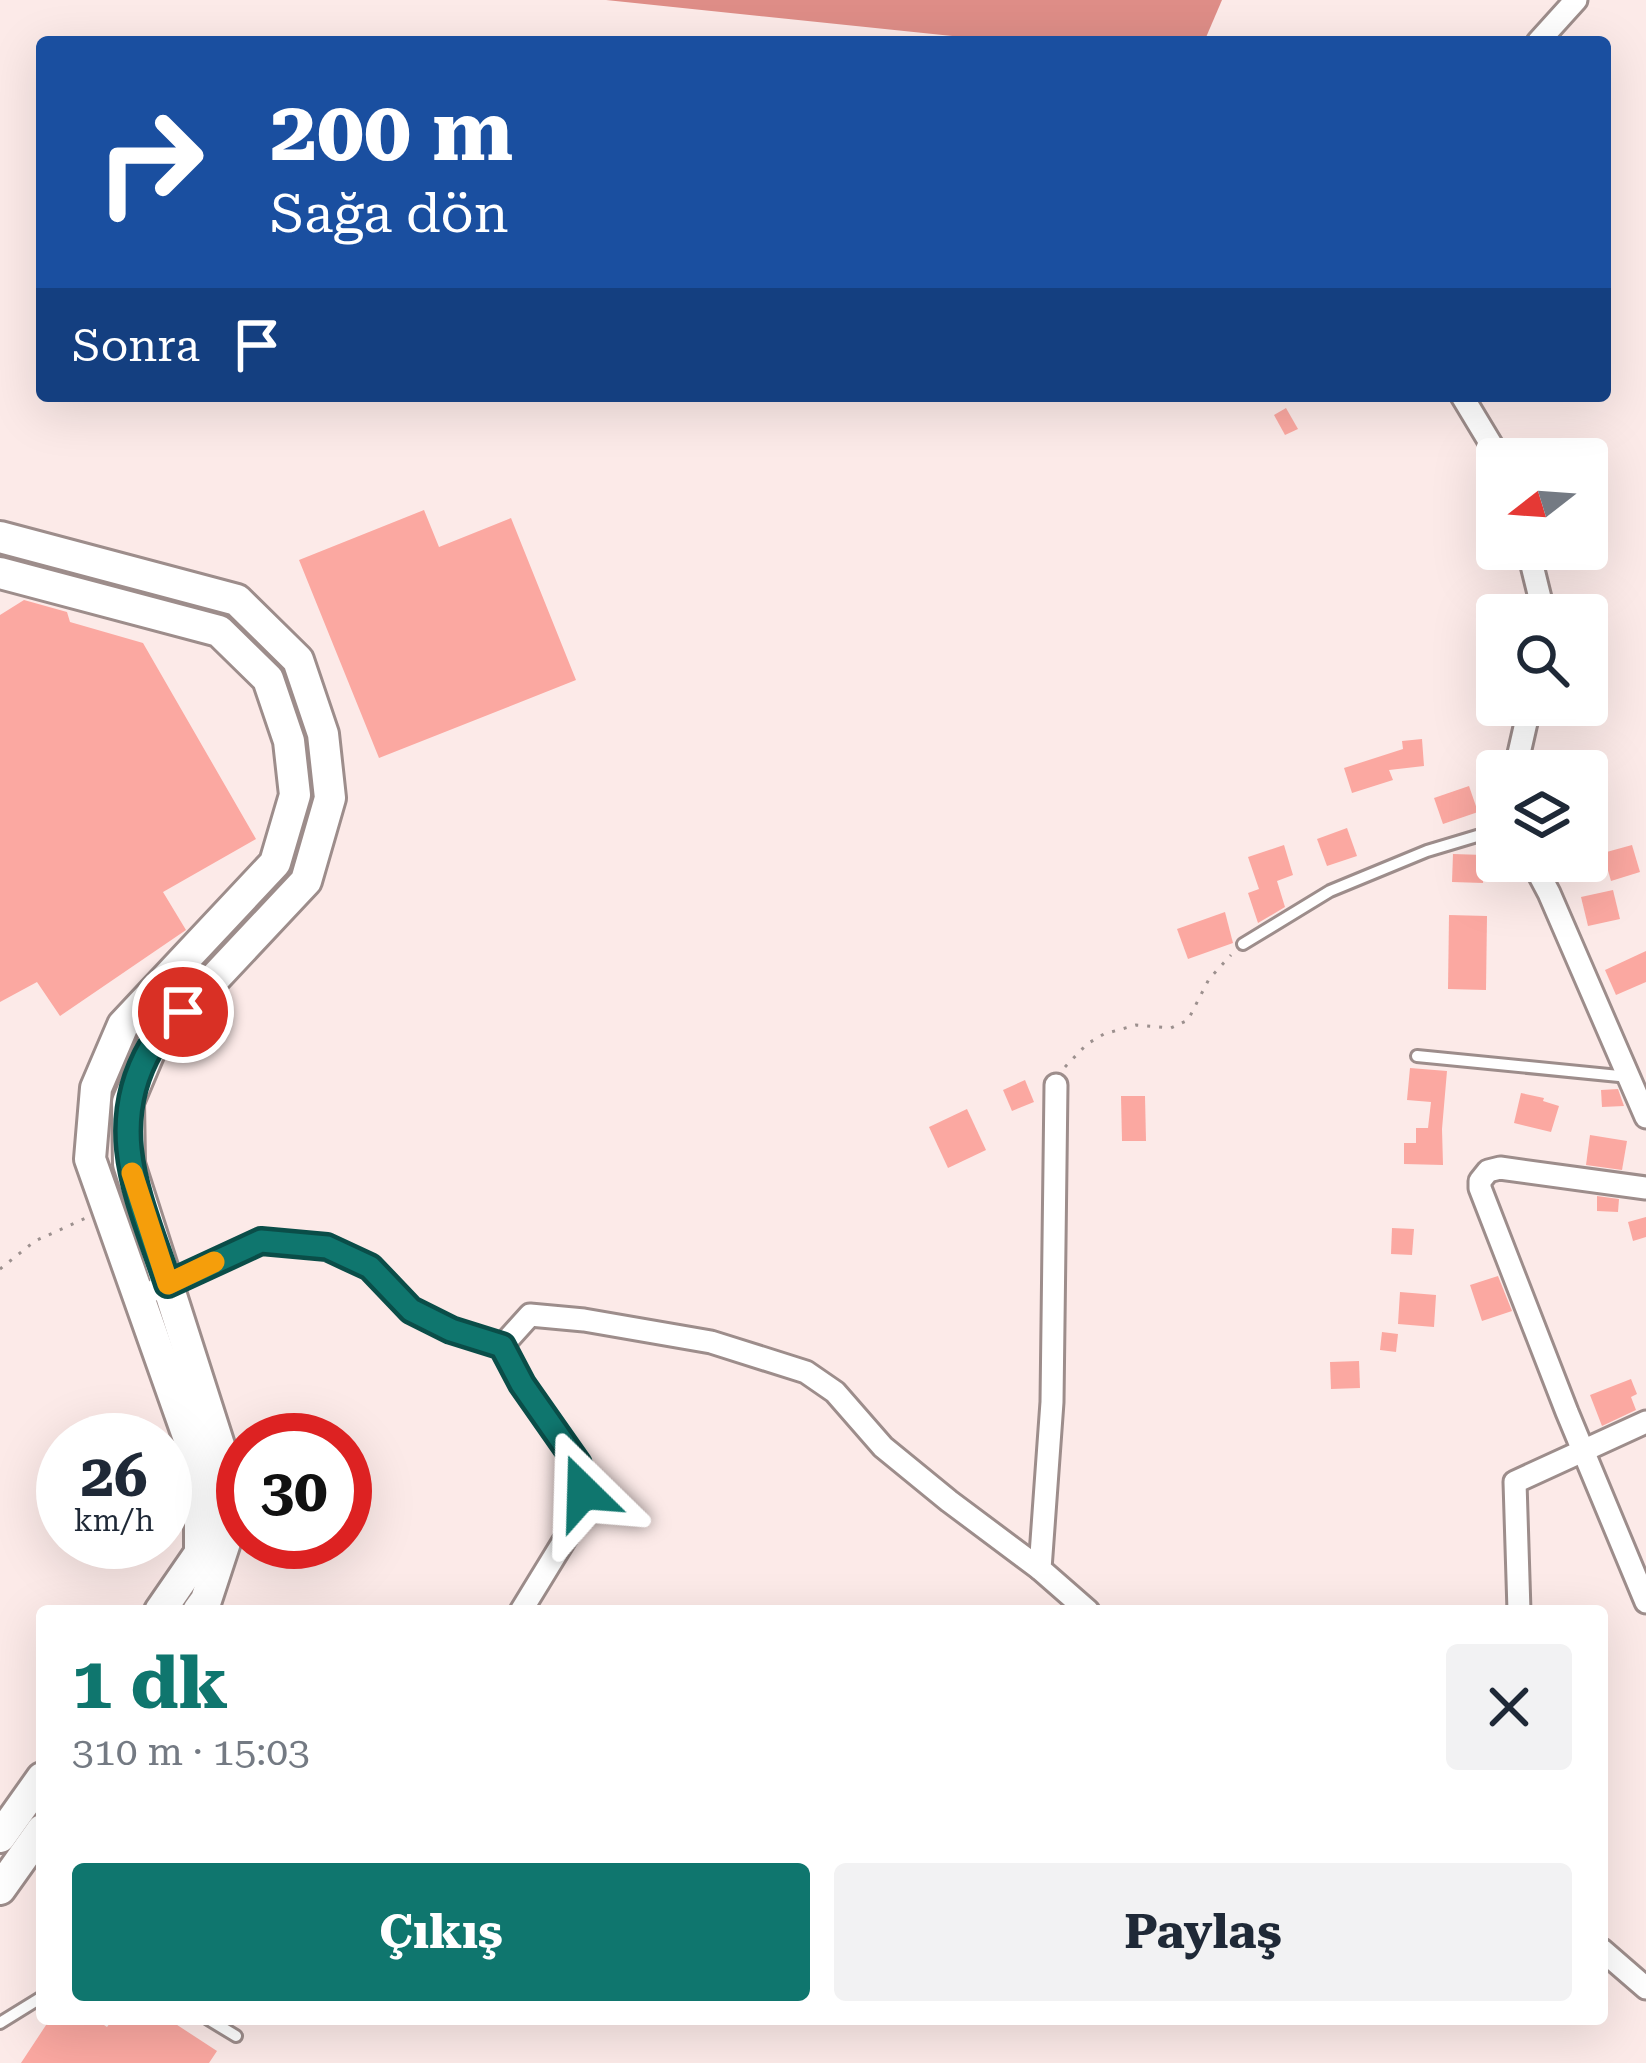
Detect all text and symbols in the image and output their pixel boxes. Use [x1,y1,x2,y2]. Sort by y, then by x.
text: 200 m [270,82,513,180]
icon: right [72,84,228,240]
text: Sağa dön [270,182,509,245]
icon: arrive [224,312,290,378]
text: Sonra [72,319,200,372]
north arrow [1476,438,1608,570]
map controls [1476,438,1608,882]
button: search [1476,594,1608,726]
button: layers [1476,750,1608,882]
pin [132,961,234,1063]
icon: arrive [150,979,216,1045]
speed limit sign: 30 [216,1413,372,1569]
position arrow [520,1429,646,1555]
text: 26 [80,1440,148,1511]
text: km/h [74,1503,154,1538]
text: 1 dk [72,1641,228,1726]
button: close [1446,1644,1572,1770]
text: 310 m · 15:03 [72,1729,310,1775]
button: Çıkış [72,1863,810,2001]
button: Paylaş [834,1863,1572,2001]

